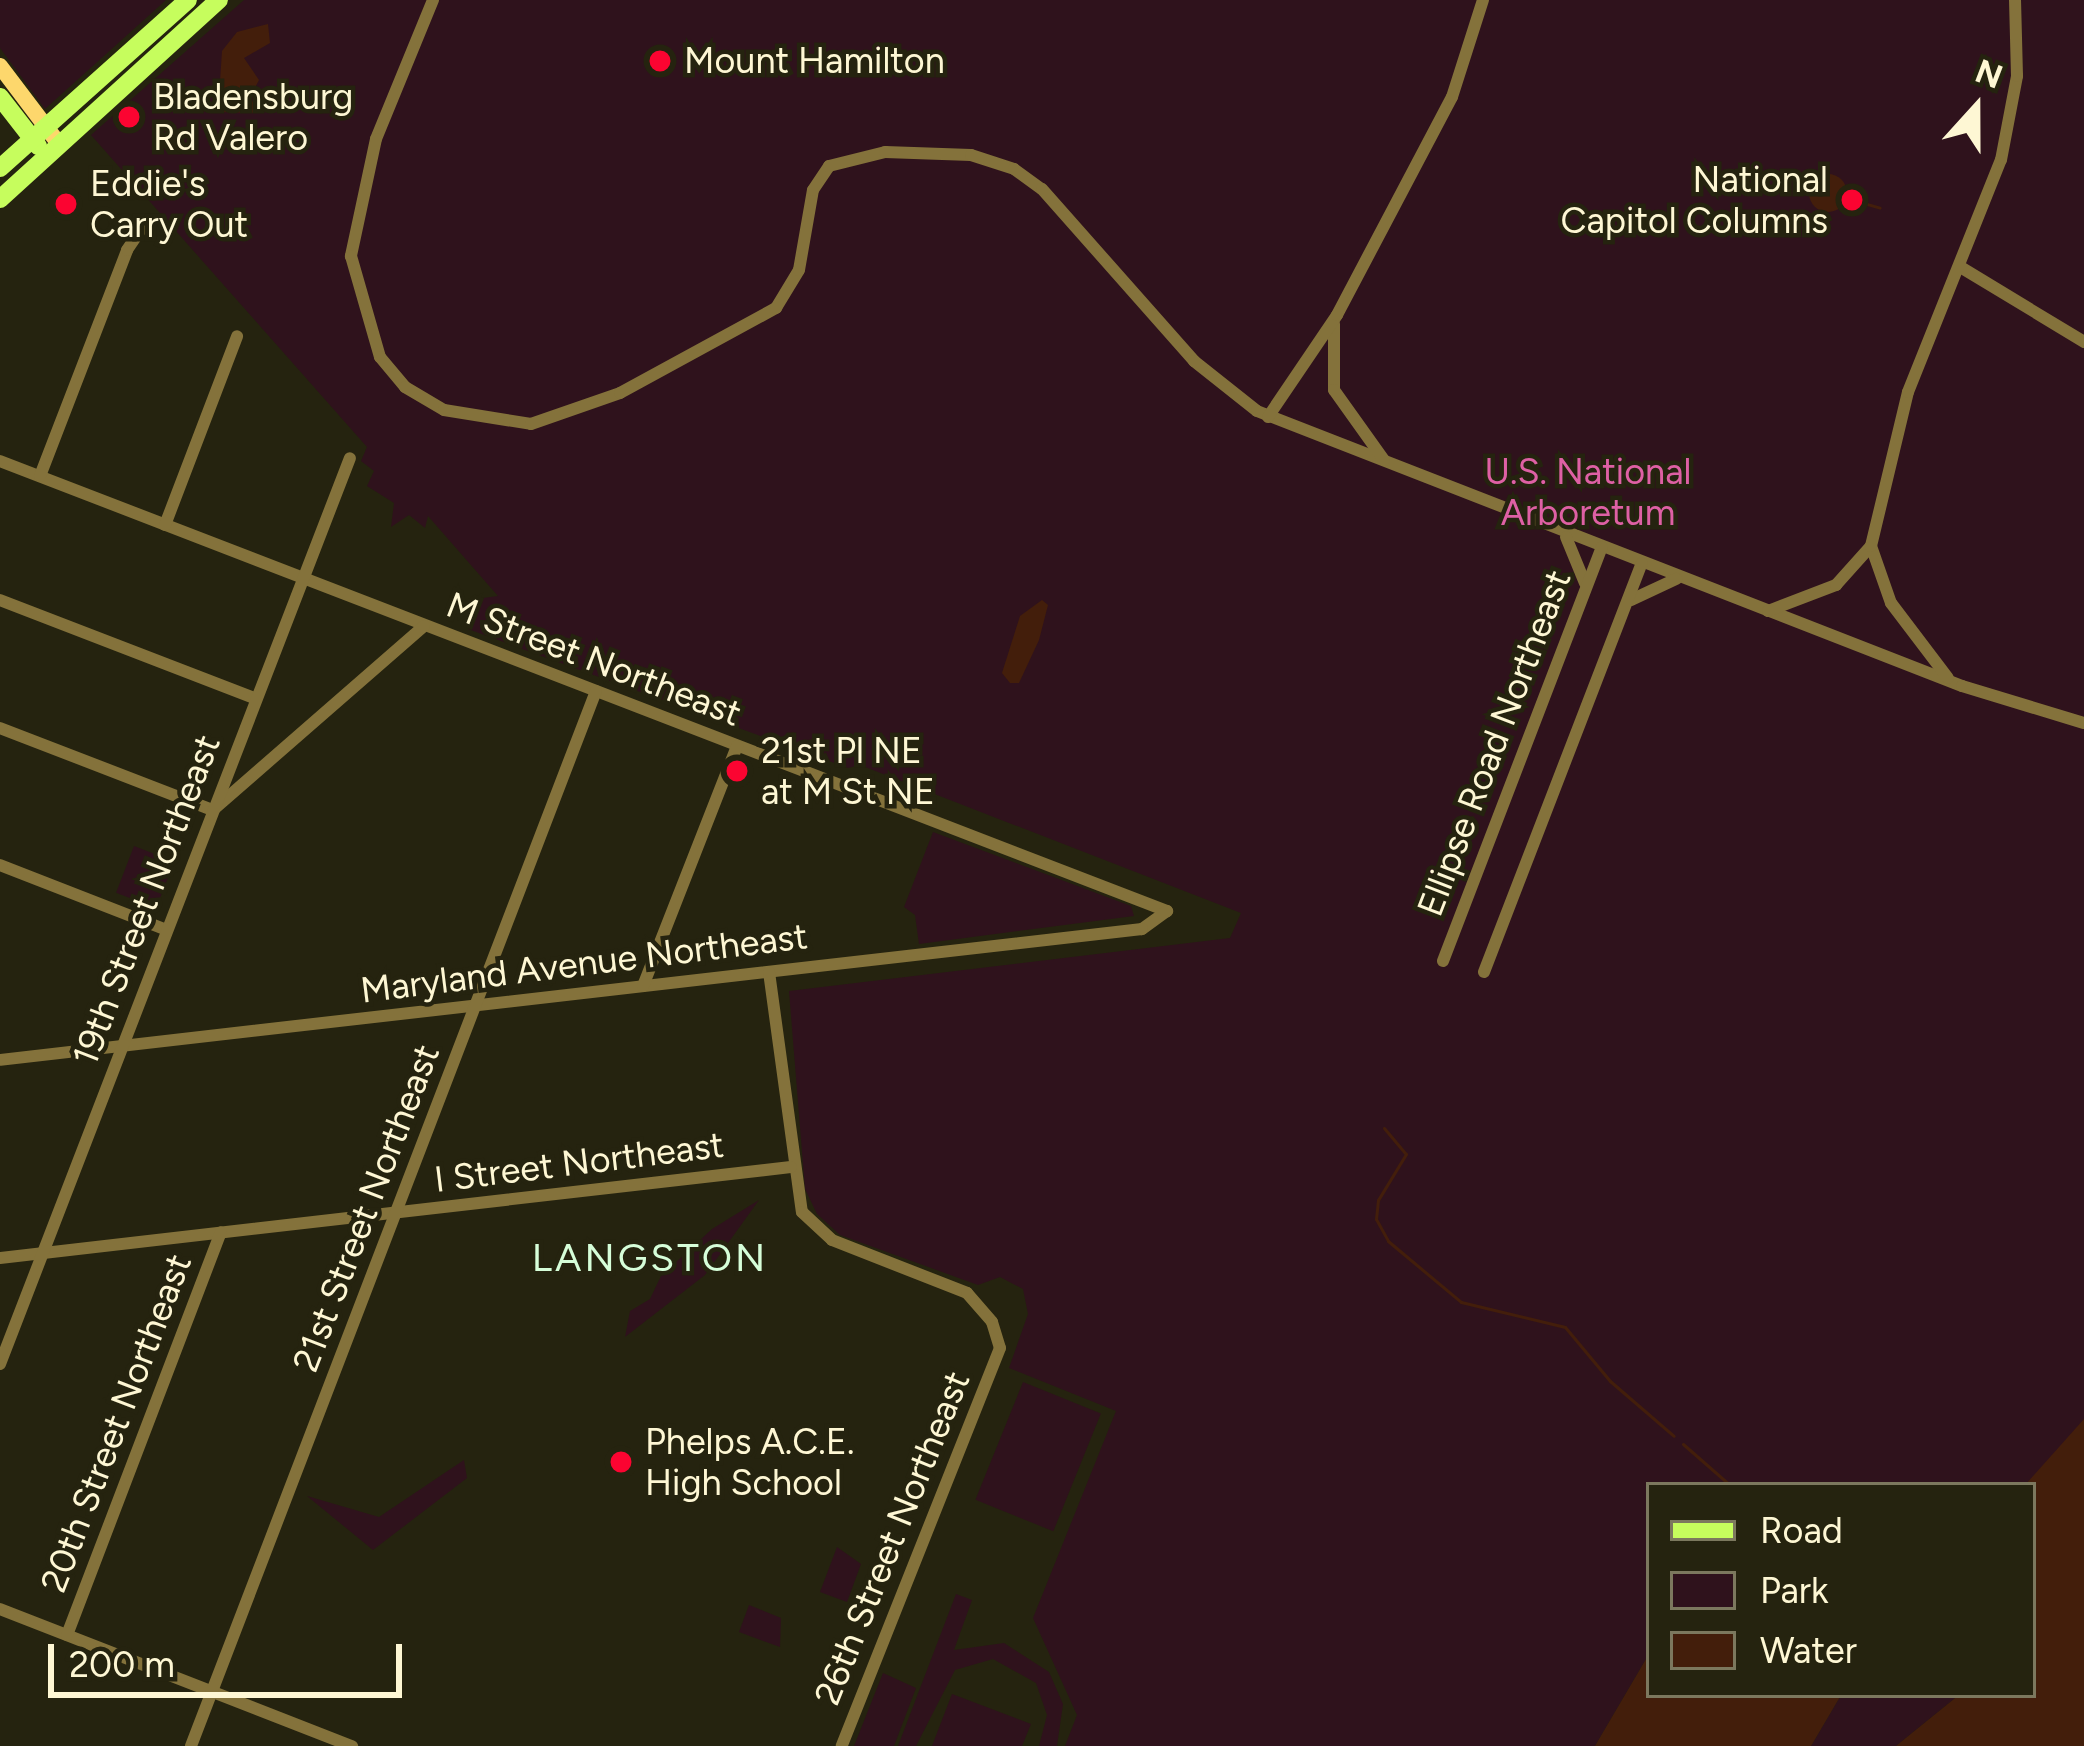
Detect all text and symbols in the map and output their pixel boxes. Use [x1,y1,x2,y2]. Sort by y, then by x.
place label: Mount Hamilton [684,39,945,83]
marker: Mount Hamilton [647,48,673,74]
north arrow [1916,48,2036,168]
text: N [1970,51,2008,97]
place label: Bladensburg Rd Valero [153,74,353,159]
marker: Bladensburg Rd Valero [116,104,142,130]
place label: National Capitol Columns [1561,157,1828,242]
place label: Eddie's Carry Out [90,161,248,246]
marker: National Capitol Columns [1839,187,1865,213]
marker: Eddie's Carry Out [53,191,79,217]
park label: U.S. National Arboretum [1485,449,1691,534]
street label: Ellipse Road Northeast [1408,564,1580,922]
street label: M Street Northeast [441,583,747,735]
place label: 21st Pl NE at M St NE [761,728,935,813]
street label: 19th Street Northeast [63,729,229,1071]
marker: 21st Pl NE at M St NE [724,758,750,784]
street label: Maryland Avenue Northeast [358,914,810,1012]
street label: 21st Street Northeast [284,1038,448,1378]
street label: I Street Northeast [432,1123,726,1201]
district label: LANGSTON [532,1235,768,1281]
street label: 20th Street Northeast [32,1248,200,1598]
street label: 26th Street Northeast [805,1365,979,1711]
place label: Phelps A.C.E. High School [645,1419,855,1504]
marker: Phelps A.C.E. High School [608,1449,634,1475]
legend [1646,1482,2036,1698]
text: Road [1760,1509,1843,1552]
text: Park [1760,1569,1828,1612]
scale bar [54,1620,408,1694]
text: Water [1760,1629,1857,1672]
text: 200 m [69,1643,175,1686]

